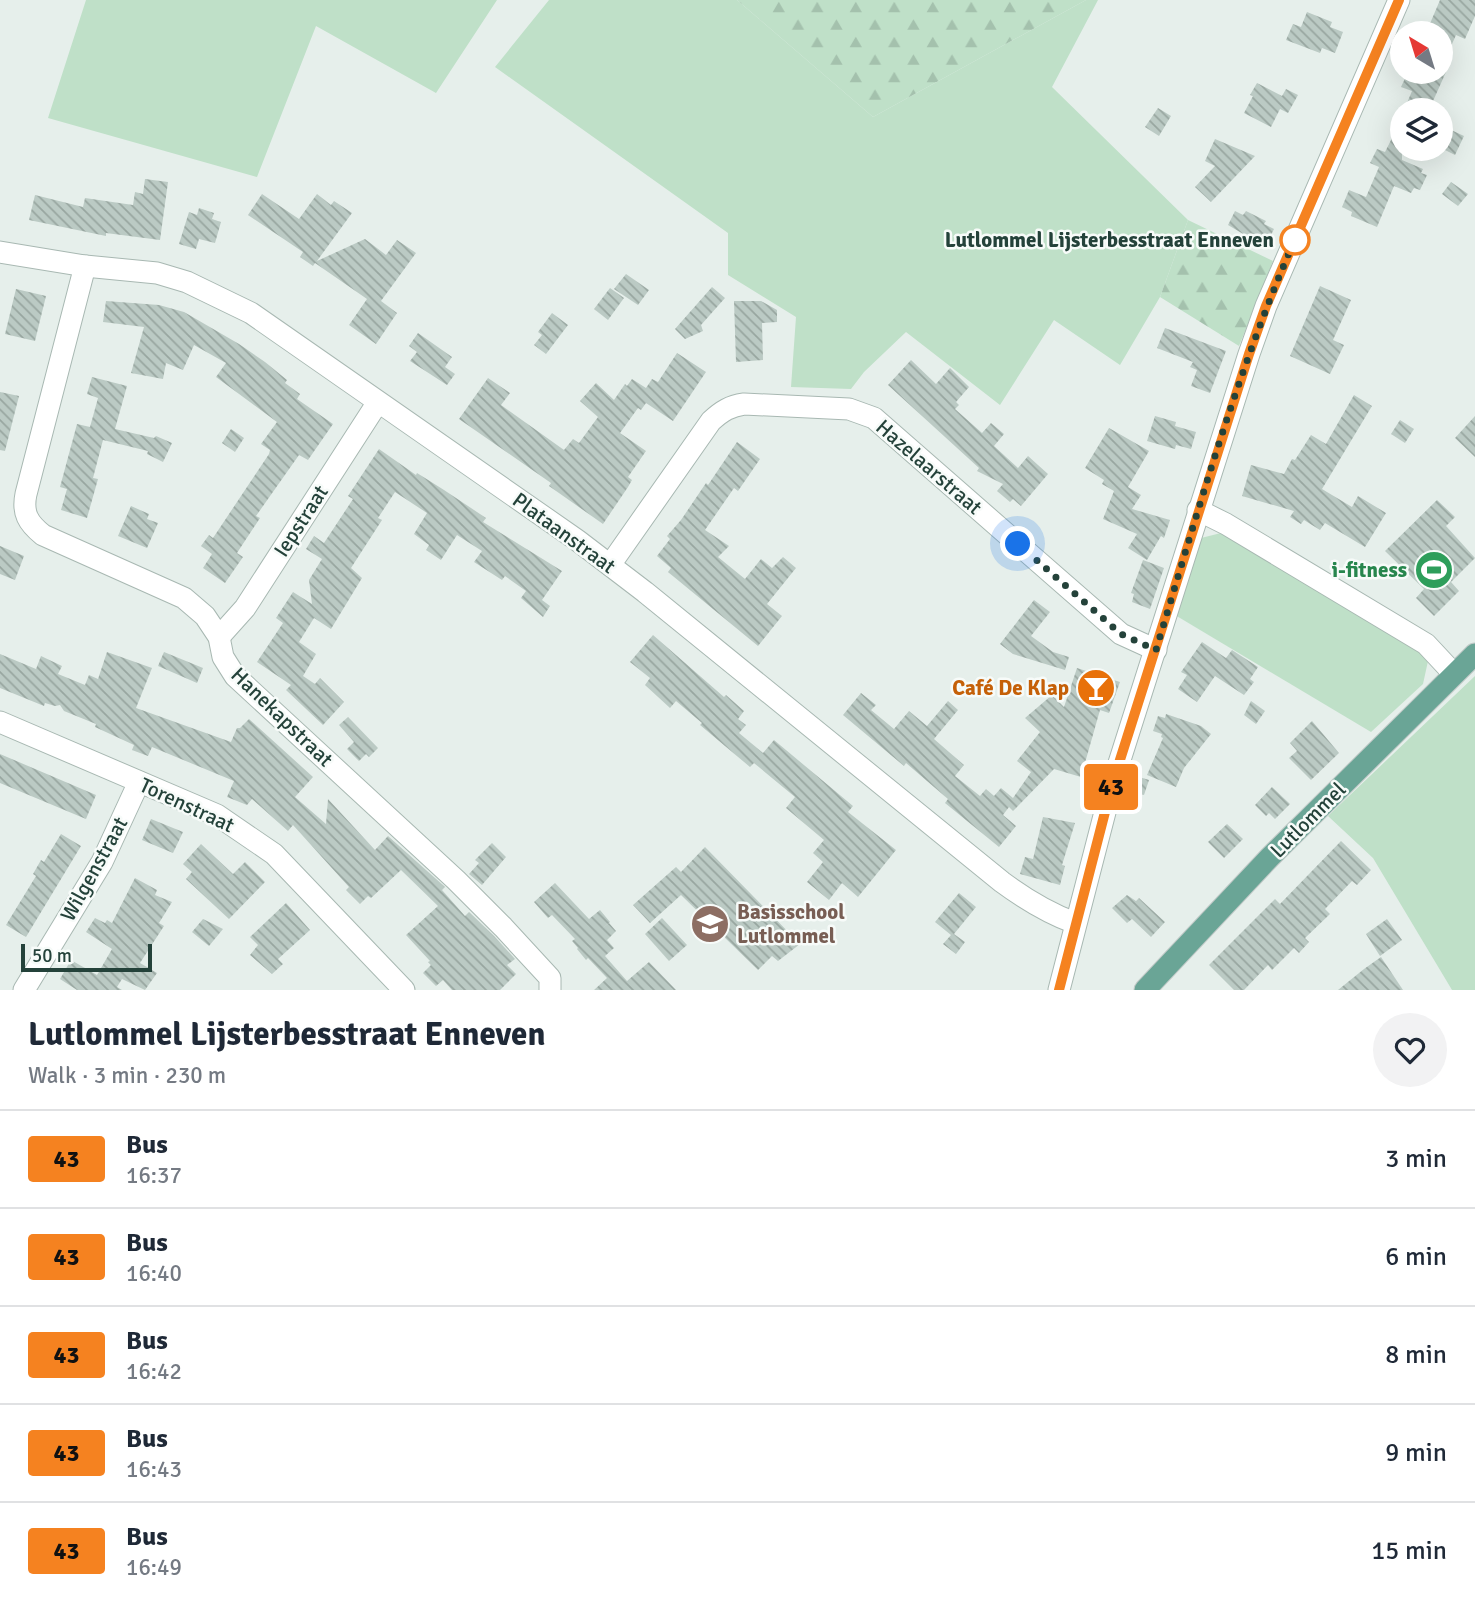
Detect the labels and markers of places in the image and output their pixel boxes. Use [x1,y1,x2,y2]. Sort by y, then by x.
marker: Lutlommel Lijsterbesstraat Enneven [1280,225,1310,255]
place label: Lutlommel Lijsterbesstraat Enneven [945,227,1274,253]
sports icon: i-fitness [1413,549,1455,591]
place label: i-fitness [1332,557,1407,583]
bar icon: Café De Klap [1075,667,1117,709]
place label: Café De Klap [952,675,1069,701]
place label: Basisschool Lutlommel [737,899,845,949]
school or university icon: Basisschool Lutlommel [689,903,731,945]

